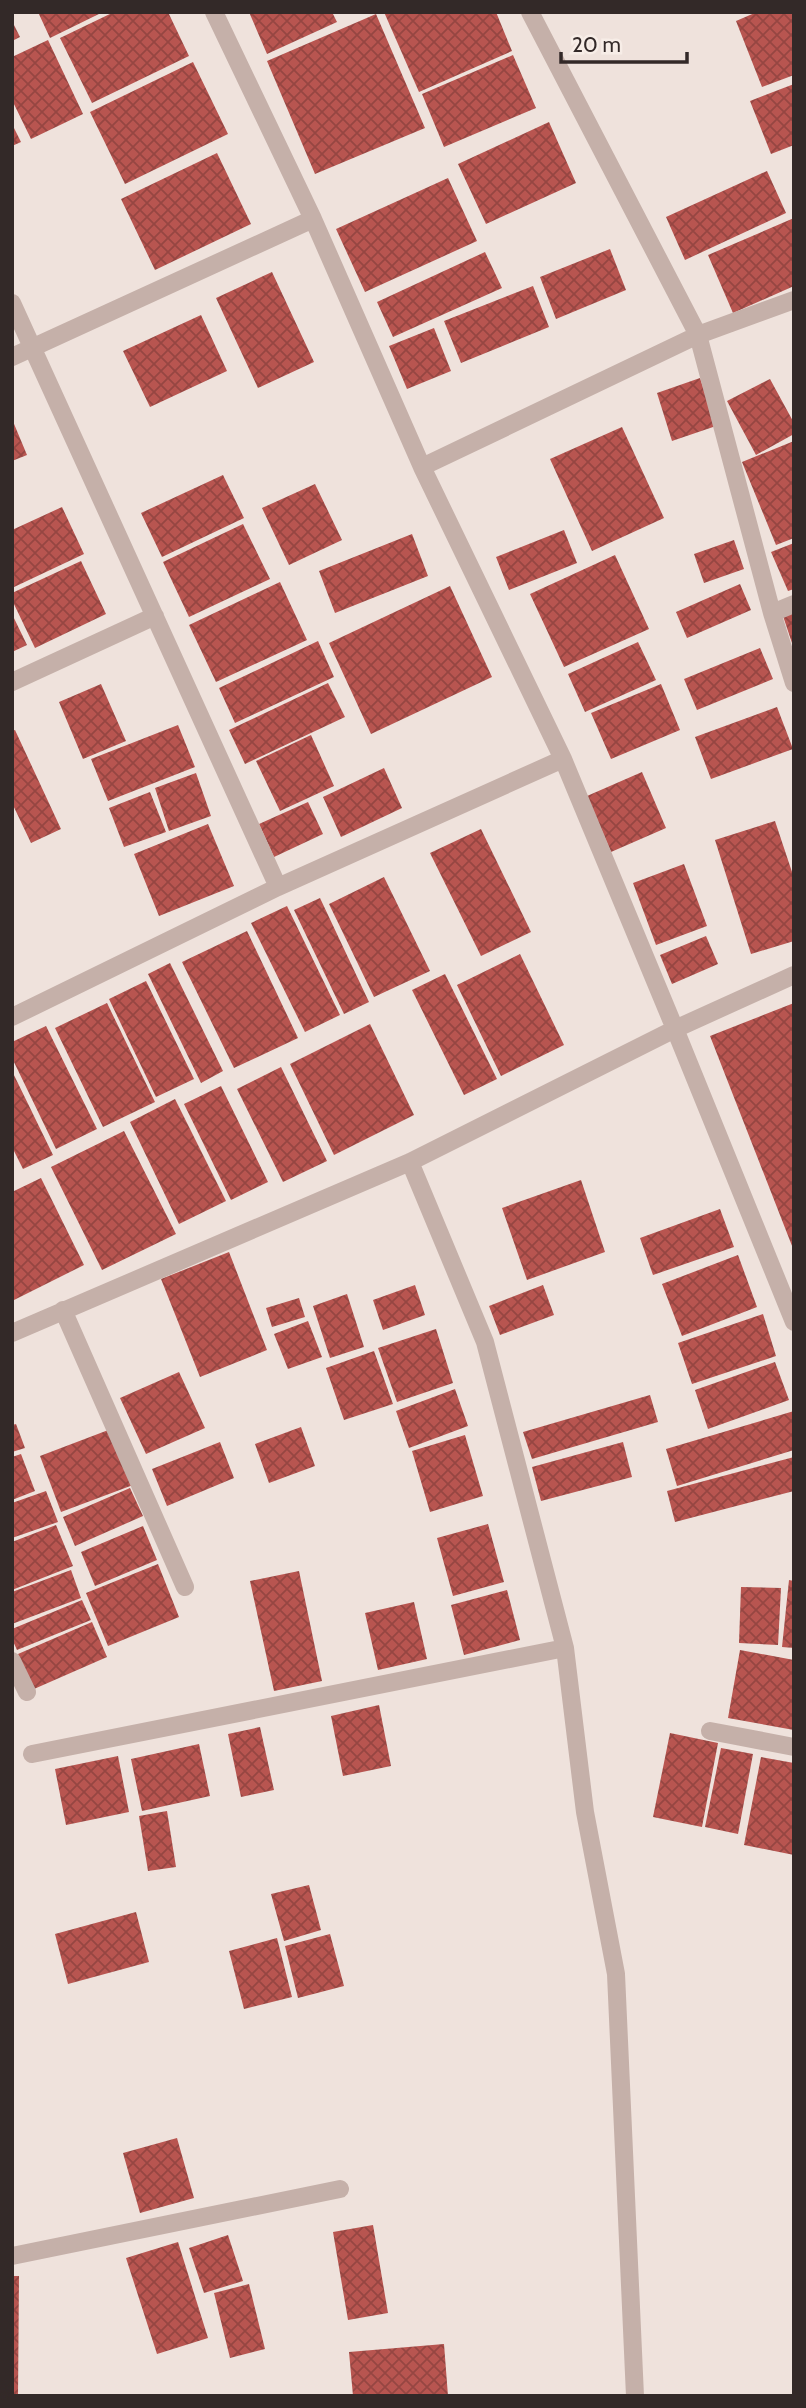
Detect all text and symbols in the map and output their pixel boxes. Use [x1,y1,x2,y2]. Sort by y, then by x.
scale bar [561,21,687,65]
text: 20 m [572,32,621,57]

